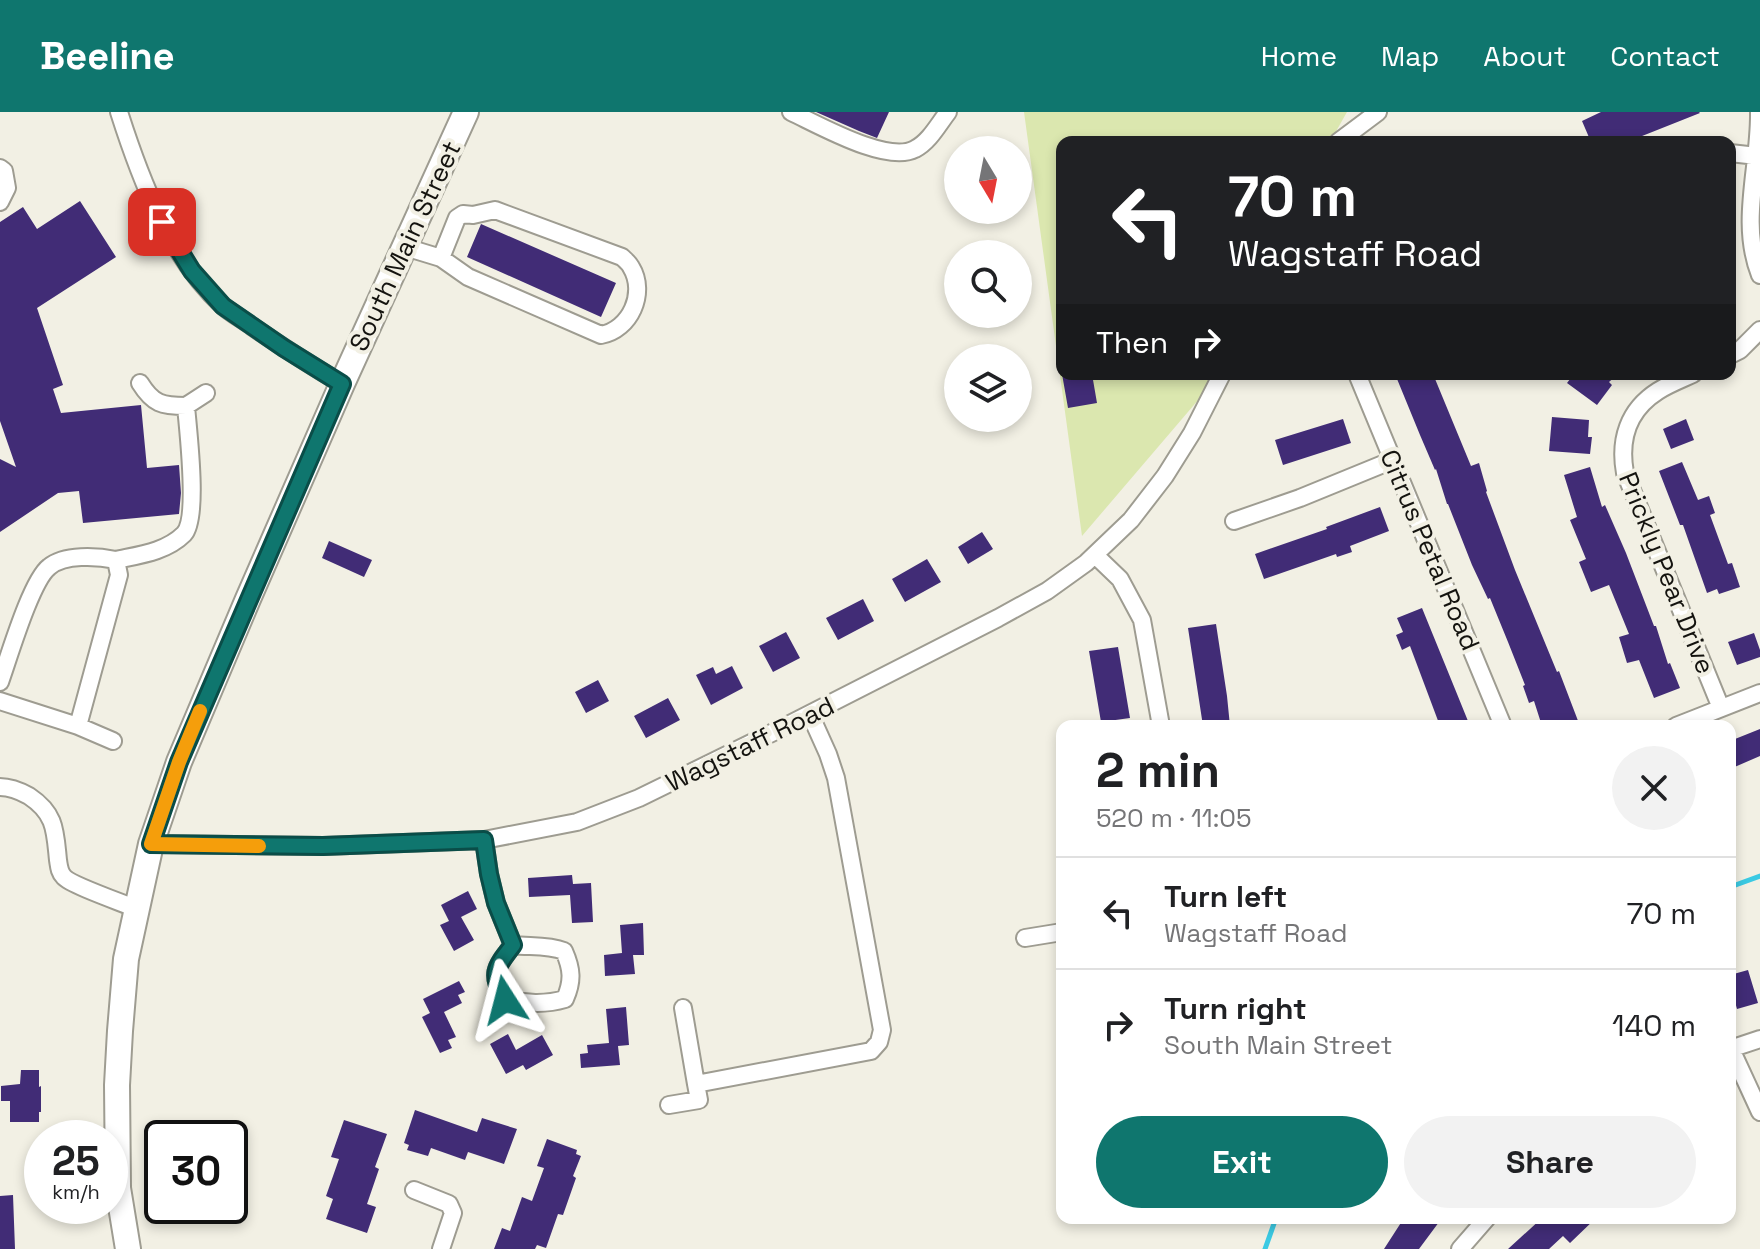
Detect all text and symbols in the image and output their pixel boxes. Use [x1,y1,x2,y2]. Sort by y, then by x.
text: Beeline [40,32,175,80]
text: Home [1261,38,1337,74]
text: Map [1381,38,1439,74]
text: About [1483,38,1566,74]
text: Contact [1610,38,1720,74]
street label: South Main Street [341,135,469,357]
north arrow [944,136,1032,224]
map controls [944,136,1032,432]
text: 70 m [1228,161,1357,232]
icon: left [1096,168,1200,272]
pin [128,188,196,256]
icon: arrive [140,200,184,244]
text: Wagstaff Road [1228,231,1482,277]
button: search [944,240,1032,328]
icon: right [1184,320,1228,364]
text: Then [1096,323,1168,362]
button: layers [944,344,1032,432]
street label: Citrus Petal Road [1372,444,1488,656]
street label: Prickly Pear Drive [1611,467,1723,679]
street label: Wagstaff Road [660,688,840,800]
text: 2 min [1096,740,1220,801]
button: close [1612,746,1696,830]
text: 520 m · 11:05 [1096,801,1252,835]
text: Turn left [1164,877,1287,916]
icon: left [1096,891,1140,935]
text: 70 m [1627,894,1696,933]
text: Wagstaff Road [1164,916,1348,950]
position arrow [463,958,547,1042]
text: Turn right [1164,989,1307,1028]
icon: right [1096,1003,1140,1047]
text: 140 m [1612,1006,1696,1045]
text: South Main Street [1164,1028,1392,1062]
button: Exit [1096,1116,1388,1208]
button: Share [1404,1116,1696,1208]
speed limit sign: 30 [144,1120,248,1224]
text: 25 [52,1136,100,1187]
text: km/h [52,1179,100,1205]

